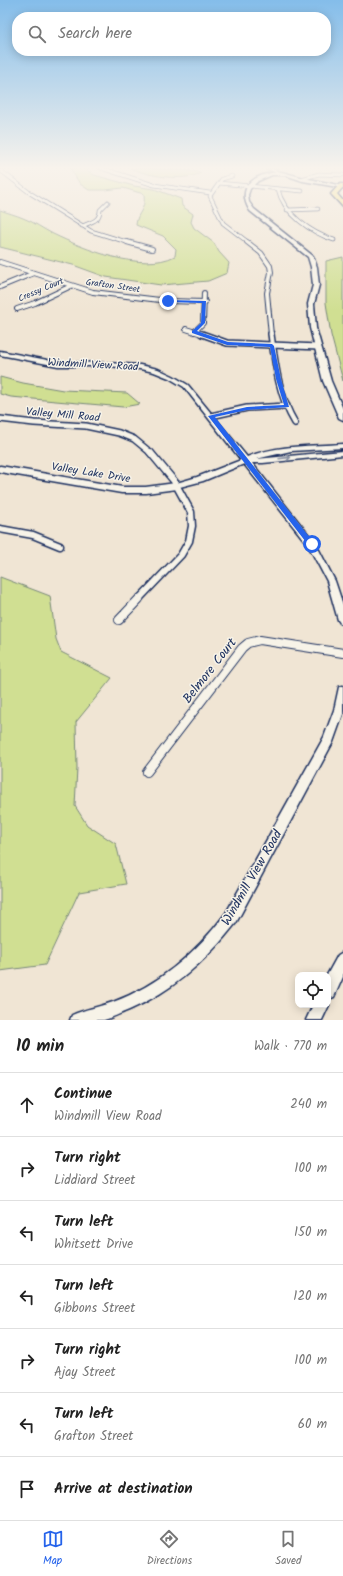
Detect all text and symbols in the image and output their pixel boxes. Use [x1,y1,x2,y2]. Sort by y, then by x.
search box [12,12,331,56]
text: Search here [58,22,132,46]
icon: search [26,23,48,45]
street label: Cressy Court [16,273,67,306]
street label: Grafton Street [85,275,142,297]
route end [159,292,177,310]
street label: Windmill View Road [47,354,139,376]
street label: Valley Mill Road [25,403,101,427]
one-way arrow [278,455,291,462]
street label: Valley Lake Drive [50,458,132,488]
route start [303,535,321,553]
street label: Belmore Court [178,633,243,708]
street label: Windmill View Road [216,826,288,930]
map controls [295,972,331,1008]
button: locate [295,972,331,1008]
text: 10 min [16,1033,64,1060]
text: Walk · 770 m [254,1036,327,1057]
text: Continue [54,1082,112,1106]
icon: ahead [16,1094,38,1116]
text: 240 m [290,1094,327,1115]
text: Windmill View Road [54,1106,162,1127]
text: Turn right [54,1146,121,1170]
icon: right [16,1158,38,1180]
text: 100 m [294,1158,327,1179]
text: Liddiard Street [54,1170,135,1191]
text: Turn left [54,1210,114,1234]
icon: left [16,1222,38,1244]
text: 150 m [294,1222,327,1243]
text: Whitsett Drive [54,1234,133,1255]
text: Turn left [54,1274,114,1298]
icon: left [16,1286,38,1308]
text: 120 m [293,1286,327,1307]
text: Gibbons Street [54,1298,135,1319]
text: Turn right [54,1338,121,1362]
icon: right [16,1350,38,1372]
text: 100 m [294,1350,327,1371]
text: Ajay Street [54,1362,116,1383]
text: Turn left [54,1402,114,1426]
icon: left [16,1414,38,1436]
text: 60 m [298,1414,327,1435]
text: Grafton Street [54,1426,133,1447]
text: Arrive at destination [54,1477,193,1501]
icon: arrive [16,1478,38,1500]
tab: Map [42,1528,64,1570]
tab: Directions [147,1528,192,1570]
tab: Saved [275,1528,301,1570]

